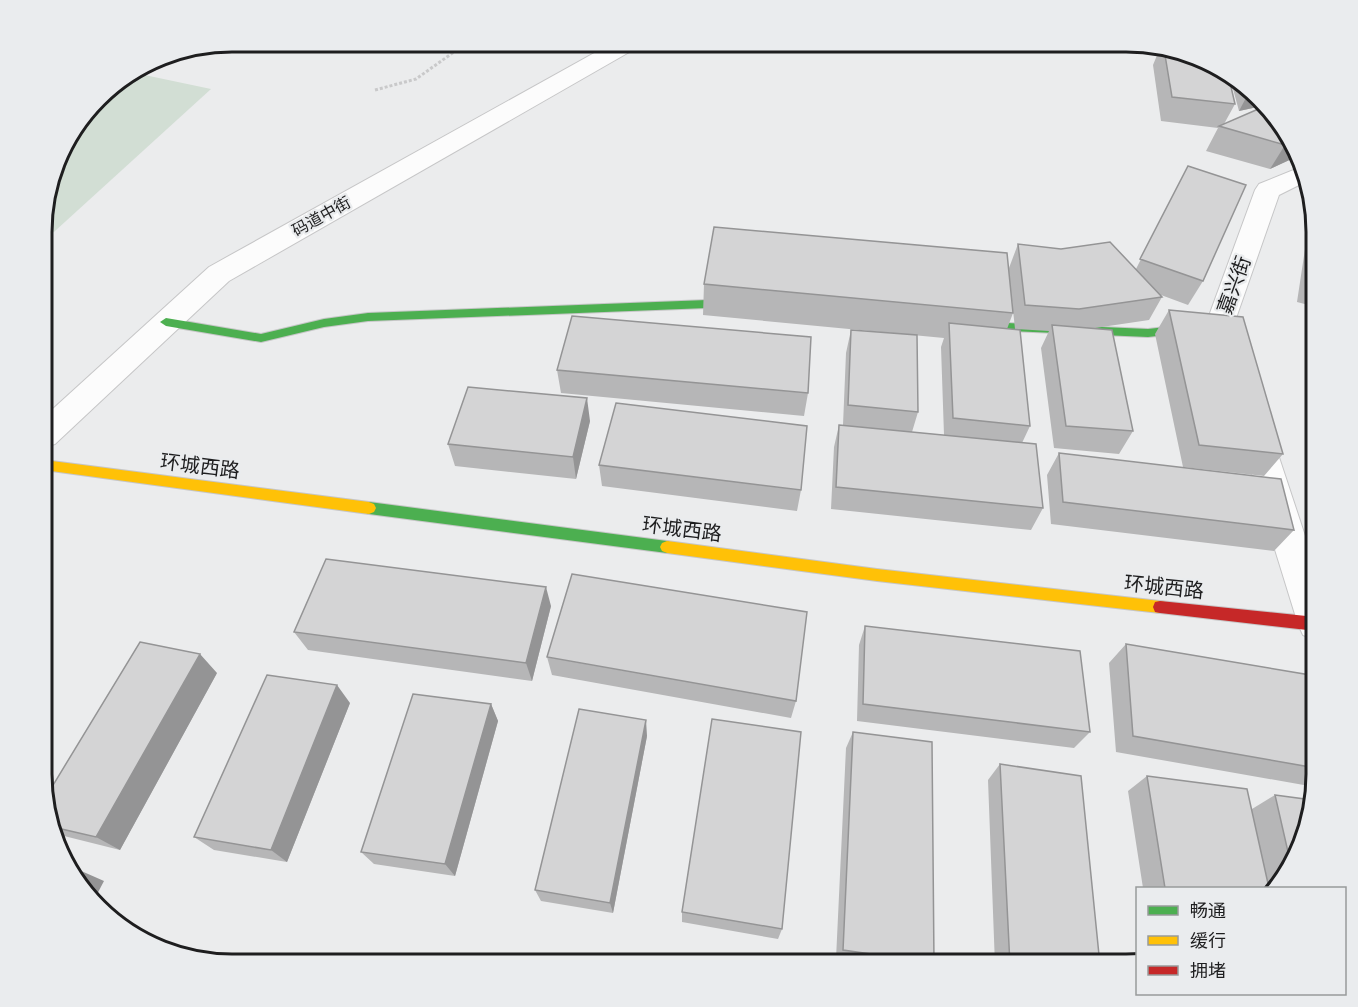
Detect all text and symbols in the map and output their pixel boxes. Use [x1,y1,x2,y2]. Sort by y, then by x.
street label: 码道中街 [289,193,353,239]
street label: 嘉兴街 [1212,253,1255,317]
street label: 环城西路 [159,449,241,482]
street label: 环城西路 [641,512,723,545]
street label: 环城西路 [1123,571,1205,602]
legend [1136,887,1346,995]
text: 畅通 [1190,900,1226,921]
text: 缓行 [1190,930,1226,951]
text: 拥堵 [1190,960,1226,981]

